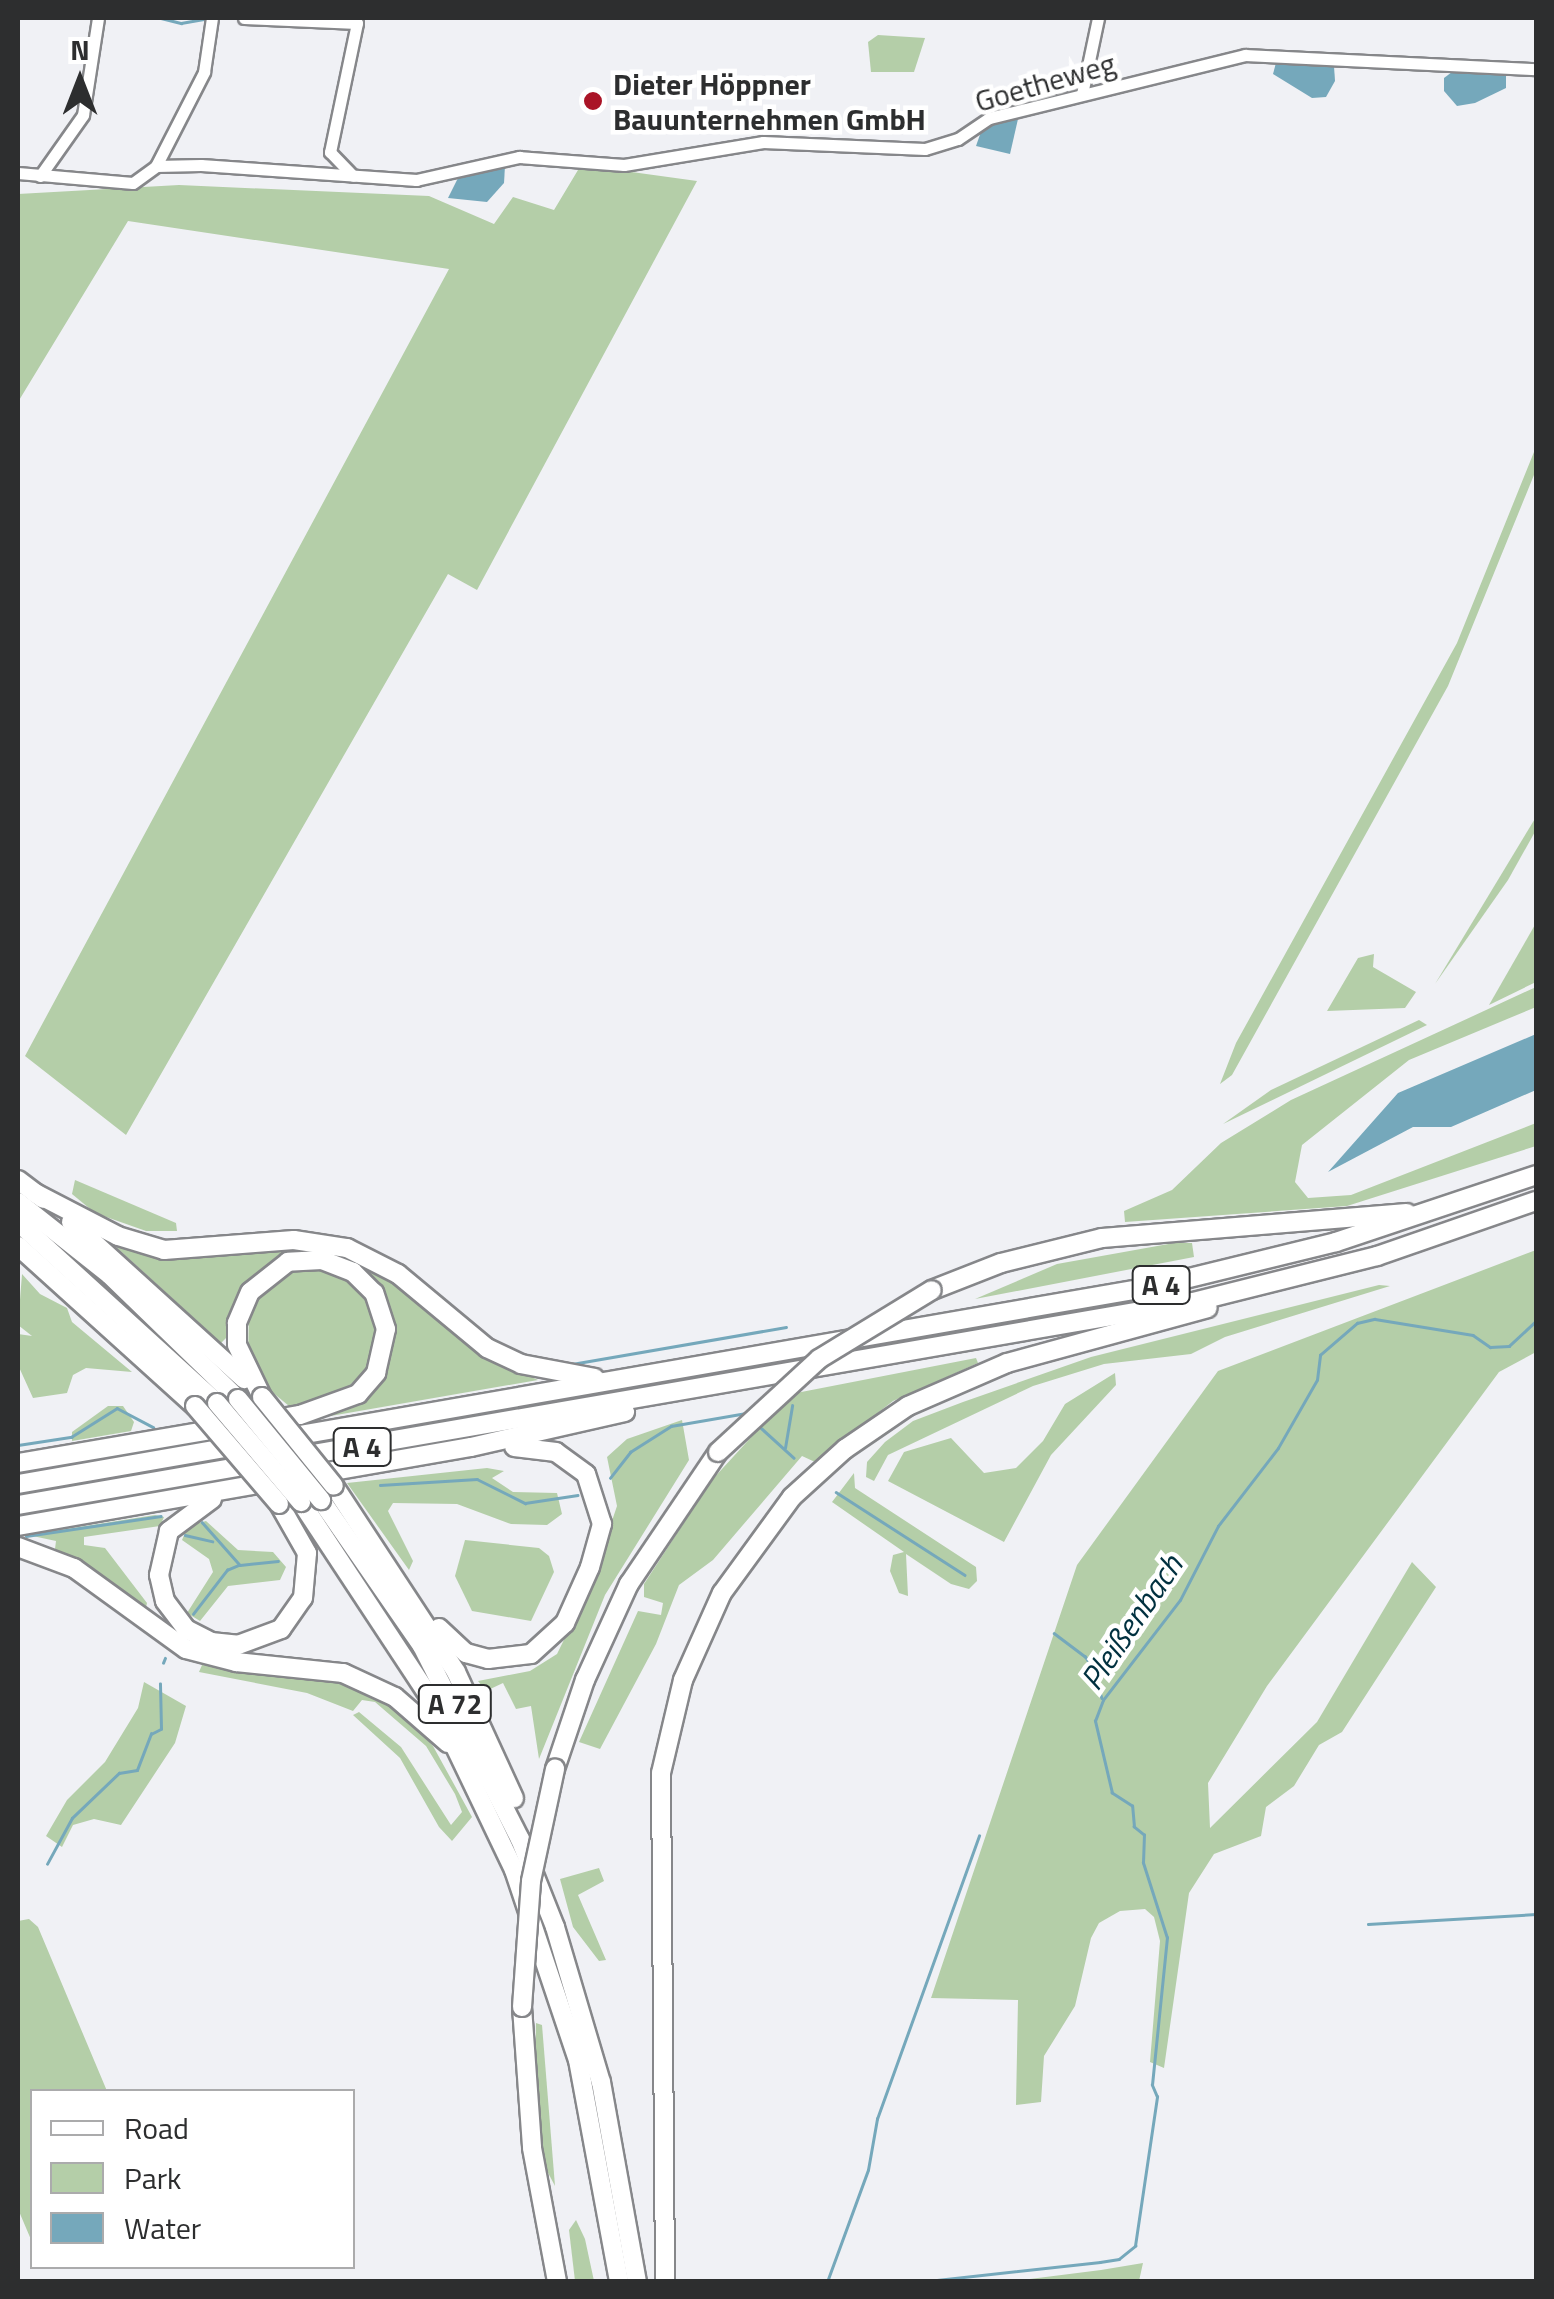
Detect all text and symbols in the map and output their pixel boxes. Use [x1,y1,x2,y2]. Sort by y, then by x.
text: N [70,28,90,71]
north arrow [30,30,130,130]
street label: Goetheweg [971,45,1119,119]
place label: Dieter Höppner Bauunternehmen GmbH [613,66,926,136]
marker: Dieter Höppner Bauunternehmen GmbH [582,90,604,112]
road number: A 4 [1131,1262,1191,1308]
road number: A 4 [332,1424,392,1470]
water label: Pleißenbach [1072,1547,1190,1697]
road number: A 72 [418,1681,492,1727]
legend [30,2089,355,2269]
text: Road [124,2105,189,2151]
text: Park [124,2155,181,2201]
text: Water [124,2205,201,2251]

